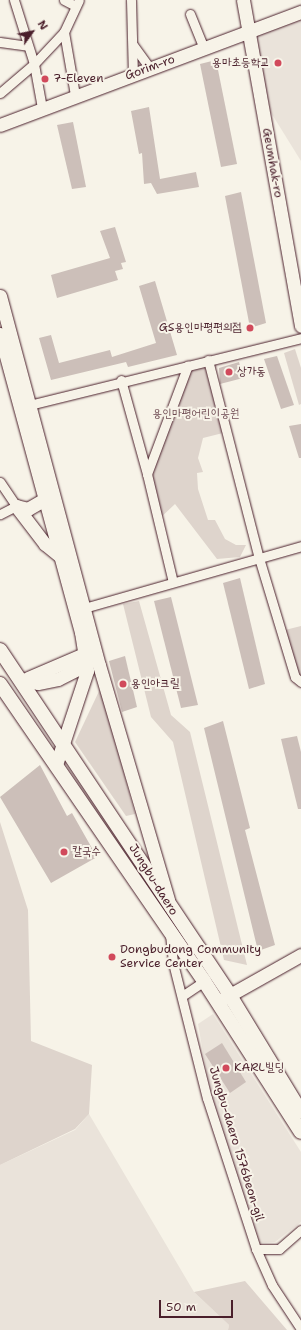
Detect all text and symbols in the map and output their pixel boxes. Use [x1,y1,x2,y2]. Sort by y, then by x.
north arrow [12,12,52,52]
text: N [34,17,51,33]
street label: Gorim-ro [123,52,177,84]
place label: 용마초등학교 [212,56,270,70]
marker: 용마초등학교 [273,58,283,68]
place label: 7-Eleven [53,72,104,86]
marker: 7-Eleven [40,74,50,84]
street label: Geumhak-ro [259,127,285,199]
place label: GS용인마평편의점 [159,321,242,335]
marker: GS용인마평편의점 [245,323,255,333]
place label: 상가동 [237,365,266,379]
marker: 상가동 [224,367,234,377]
park label: 용인마평어린이공원 [153,407,239,421]
place label: 용인아크릴 [131,677,179,691]
marker: 용인아크릴 [118,679,128,689]
street label: Jungbu-daero [125,842,181,918]
place label: 칼국수 [72,845,101,859]
marker: 칼국수 [59,847,69,857]
place label: Dongbudong Community Service Center [120,943,261,971]
marker: Dongbudong Community Service Center [107,952,117,962]
place label: KARL빌딩 [234,1061,284,1075]
marker: KARL빌딩 [221,1063,231,1073]
street label: Jungbu-daero 1576beon-gil [206,1065,266,1223]
scale bar [161,1292,235,1318]
text: 50 m [166,1299,196,1315]

